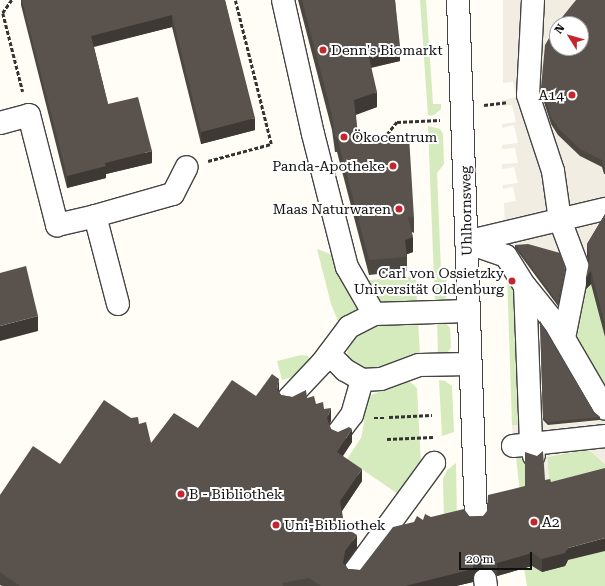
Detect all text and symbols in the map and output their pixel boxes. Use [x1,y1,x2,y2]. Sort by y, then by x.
north arrow [549,16,589,56]
text: N [552,22,568,36]
place label: Denn's Biomarkt [331,42,443,58]
marker: Denn's Biomarkt [318,45,328,55]
place label: A14 [539,87,564,103]
marker: A14 [567,90,577,100]
place label: Ökocentrum [352,129,437,145]
marker: Ökocentrum [339,132,349,142]
place label: Panda-Apotheke [272,158,385,174]
marker: Panda-Apotheke [388,161,398,171]
street label: Uhlhornsweg [457,166,475,256]
place label: Maas Naturwaren [273,201,391,217]
marker: Maas Naturwaren [394,204,404,214]
place label: Carl von Ossietzky Universität Oldenburg [354,265,504,298]
marker: Carl von Ossietzky Universität Oldenburg [507,276,517,286]
place label: B - Bibliothek [189,486,283,502]
marker: B - Bibliothek [176,489,186,499]
place label: A2 [542,514,560,530]
place label: Uni-Bibliothek [284,517,386,533]
marker: A2 [529,517,539,527]
marker: Uni-Bibliothek [271,520,281,530]
scale bar [461,544,534,570]
text: 20 m [466,552,493,566]

